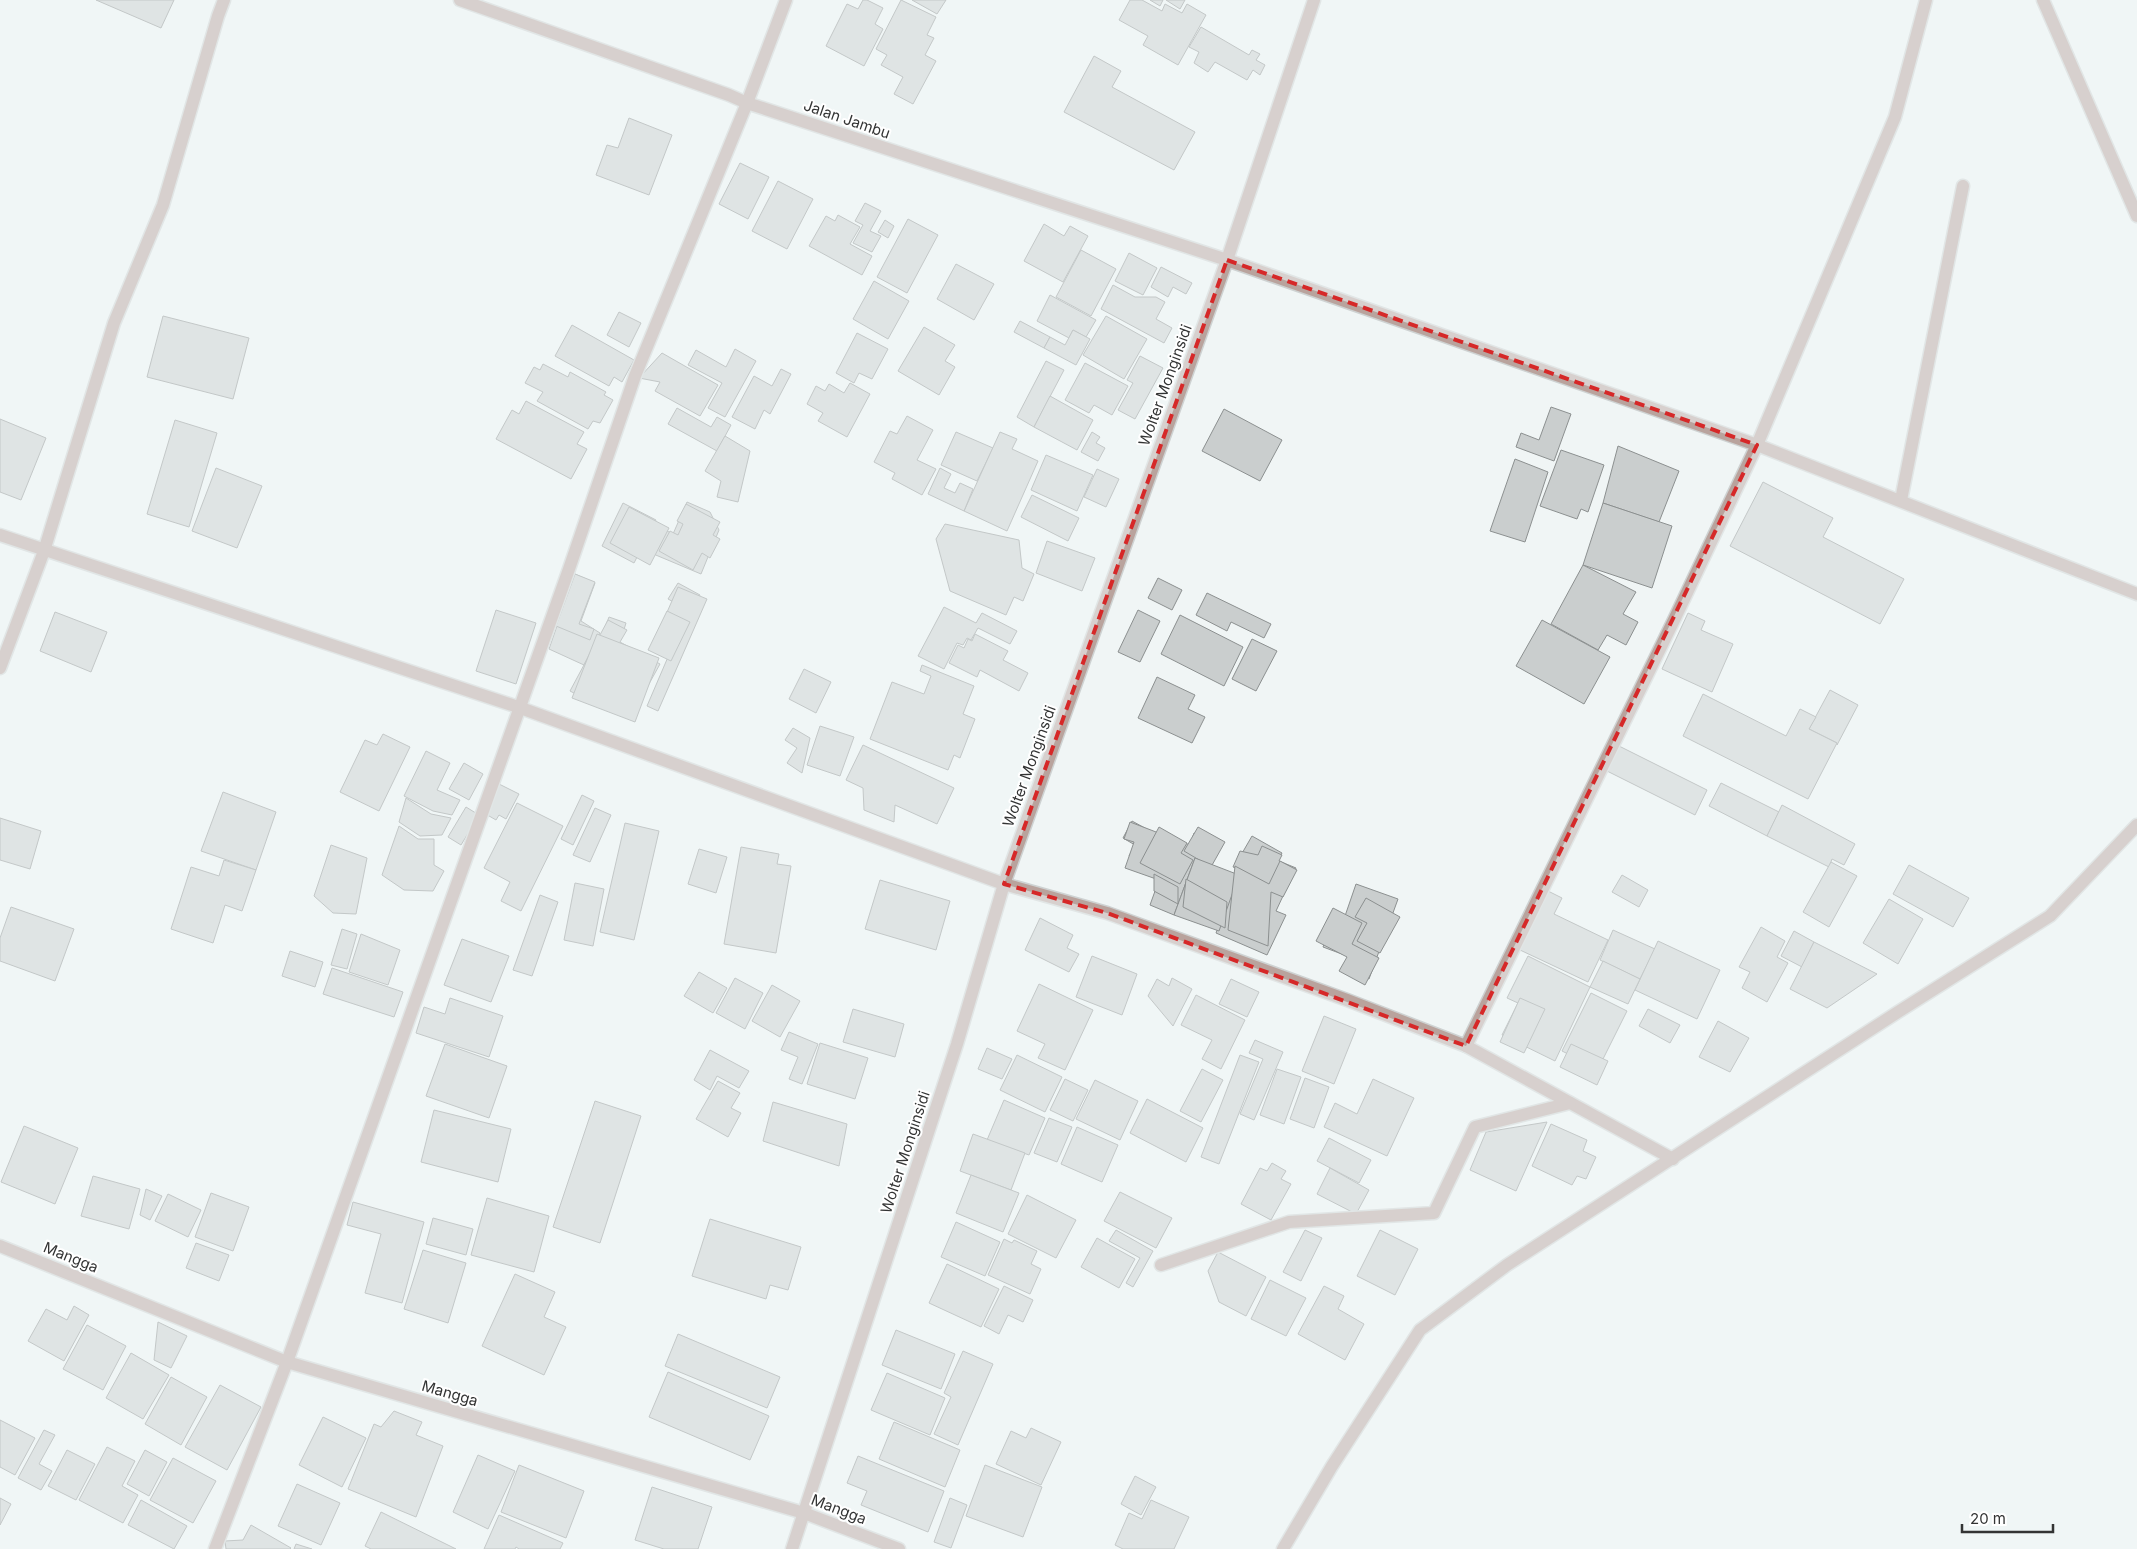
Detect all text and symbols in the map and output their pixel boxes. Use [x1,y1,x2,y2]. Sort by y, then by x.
street label: Jalan Jambu [801,95,893,143]
street label: Wolter Monginsidi [1134,322,1196,448]
street label: Wolter Monginsidi [998,703,1060,829]
street label: Wolter Monginsidi [876,1088,934,1216]
street label: Mangga [41,1237,101,1277]
street label: Mangga [420,1376,480,1410]
street label: Mangga [809,1490,869,1528]
scale bar [1962,1502,2053,1534]
text: 20 m [1970,1509,2006,1528]

